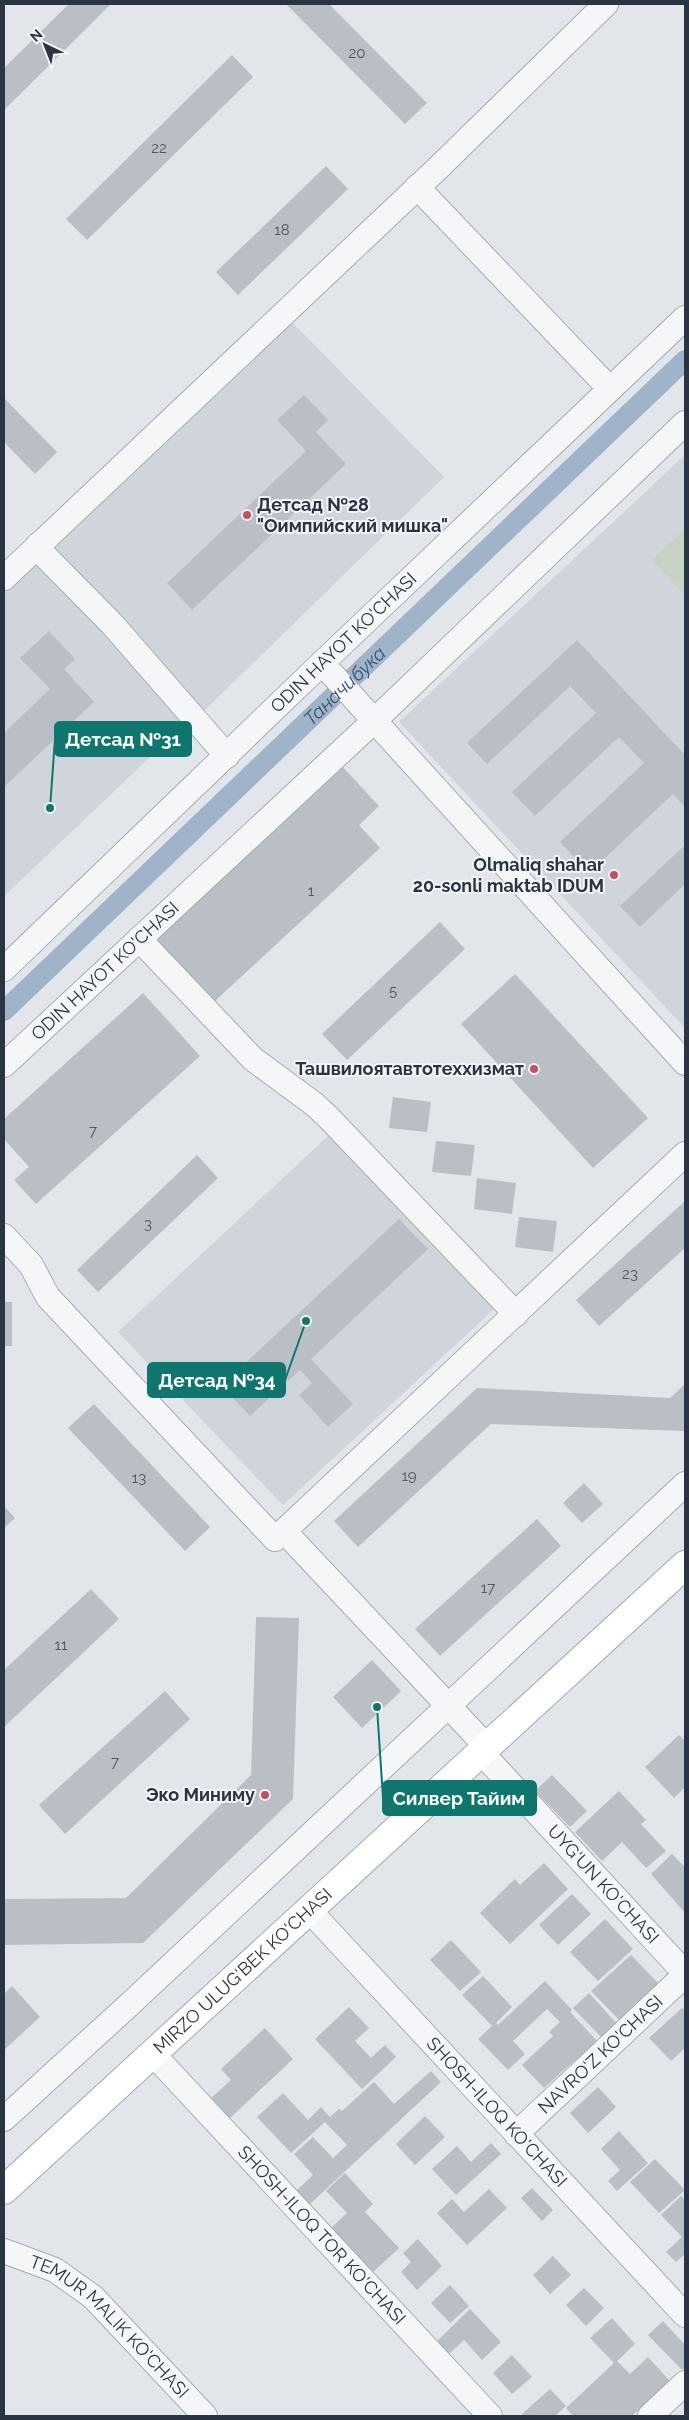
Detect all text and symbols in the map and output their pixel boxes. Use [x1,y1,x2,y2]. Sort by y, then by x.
north arrow [20,20,70,70]
text: N [27,26,45,45]
house number: 20 [349,44,366,62]
house number: 22 [151,139,167,157]
house number: 18 [274,221,290,239]
place label: Детсад №28 "Оимпийский мишка" [257,494,448,536]
marker: Детсад №28 "Оимпийский мишка" [241,509,253,521]
street label: ODIN HAYOT KO'CHASI [266,568,421,717]
water label: Таначибука [299,642,390,730]
callout: Детсад №31 [55,722,191,756]
text: Детсад №31 [65,728,181,750]
place label: Olmaliq shahar 20-sonli maktab IDUM [413,854,604,896]
marker: Olmaliq shahar 20-sonli maktab IDUM [608,869,620,881]
house number: 1 [308,882,315,900]
street label: ODIN HAYOT KO'CHASI [27,897,183,1044]
house number: 5 [389,982,397,1000]
place label: Ташвилоятавтотеххизмат [295,1058,524,1079]
marker: Ташвилоятавтотеххизмат [528,1063,540,1075]
house number: 7 [89,1122,97,1140]
house number: 3 [144,1215,152,1233]
house number: 23 [622,1265,638,1283]
callout: Детсад №34 [148,1363,285,1397]
text: Детсад №34 [158,1369,276,1391]
house number: 19 [401,1467,417,1485]
house number: 13 [132,1469,146,1487]
house number: 17 [481,1579,495,1597]
house number: 11 [55,1636,68,1654]
house number: 7 [111,1753,119,1771]
callout: Силвер Тайим [383,1781,536,1815]
place label: Эко Миниму [146,1784,255,1805]
text: Силвер Тайим [393,1787,525,1809]
marker: Эко Миниму [259,1789,271,1801]
street label: UYG‘UN KO'CHASI [544,1820,663,1948]
street label: MIRZO ULUG‘BEK KO'CHASI [149,1883,336,2058]
street label: NAVRO‘Z KO'CHASI [534,1991,667,2118]
street label: SHOSH-ILOQ KO'CHASI [423,2033,572,2191]
street label: SHOSH-ILOQ TOR KO'CHASI [234,2141,410,2329]
street label: TEMUR MALIK KO'CHASI [27,2251,193,2402]

